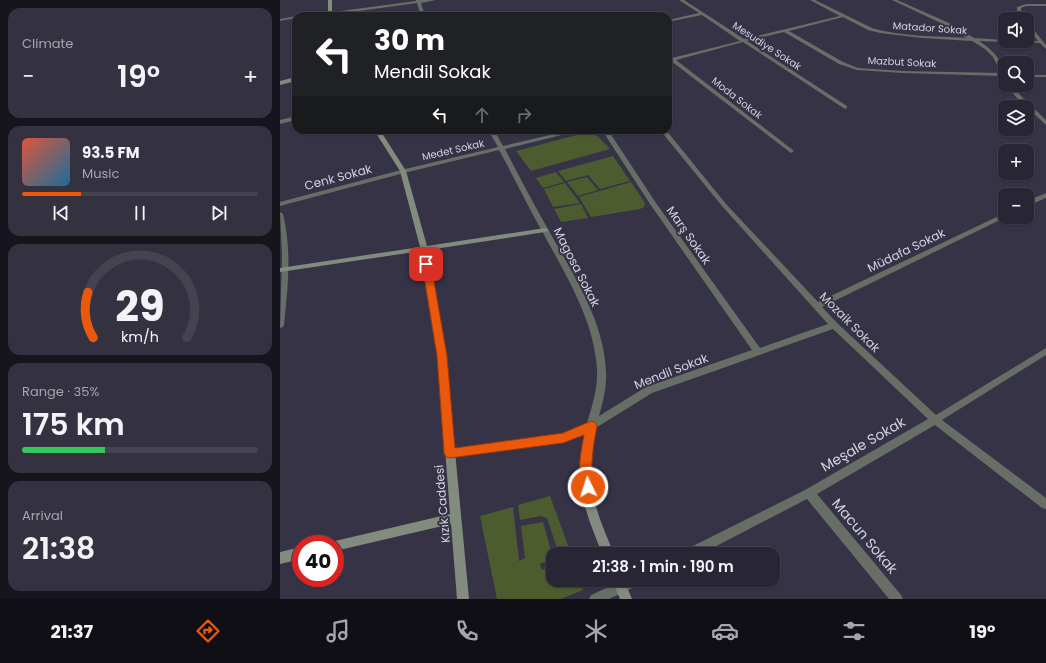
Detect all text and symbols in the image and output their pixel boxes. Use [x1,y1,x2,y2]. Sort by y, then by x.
map controls [998,12,1034,224]
button: sound [998,12,1034,48]
street label: Mesudiye Sokak [730,18,805,74]
street label: Matador Sokak [892,18,969,38]
text: 30 m [374,21,445,60]
icon: left [308,28,360,80]
text: Climate [22,34,73,53]
street label: Mazbut Sokak [867,53,938,71]
text: 19° [117,55,160,98]
button: search [998,56,1034,92]
text: Mendil Sokak [374,59,491,84]
text: − [22,61,34,92]
text: + [243,61,258,92]
street label: Moda Sokak [709,73,766,123]
button: layers [998,100,1034,136]
icon: left [429,104,451,126]
icon: ahead [471,104,493,126]
icon: right [513,104,535,126]
street label: Medet Sokak [420,135,486,164]
text: 93.5 FM [82,142,139,163]
button: + [998,144,1034,180]
street label: Cenk Sokak [302,160,374,194]
text: Music [82,164,119,183]
button: − [998,188,1034,224]
icon: previous [50,202,72,224]
icon: pause [129,202,151,224]
icon: next [208,202,230,224]
street label: Marş Sokak [663,202,716,268]
street label: Müdafa Sokak [864,223,949,276]
street label: Magosa Sokak [550,224,605,310]
pin [409,247,443,281]
icon: arrive [415,253,437,275]
text: 29 [115,276,165,335]
street label: Mozaik Sokak [816,288,885,357]
text: km/h [121,326,159,346]
street label: Mendil Sokak [632,349,711,393]
text: Range · 35% [22,382,99,401]
text: 175 km [22,403,125,446]
street label: Meşale Sokak [817,411,910,476]
street label: Kızık Caddesi [430,464,454,544]
position arrow [567,466,609,508]
street label: Macun Sokak [828,494,903,579]
text: Arrival [22,506,63,525]
text: 21:38 [22,527,95,570]
speed limit sign: 40 [292,535,344,587]
text: 21:38 · 1 min · 190 m [592,556,734,577]
icon: directions [194,617,222,645]
icon: music [324,617,352,645]
icon: phone [453,617,481,645]
icon: climate [582,617,610,645]
icon: car [711,617,739,645]
icon: filters [840,617,868,645]
text: 21:37 [51,619,93,644]
text: 19° [969,619,995,644]

